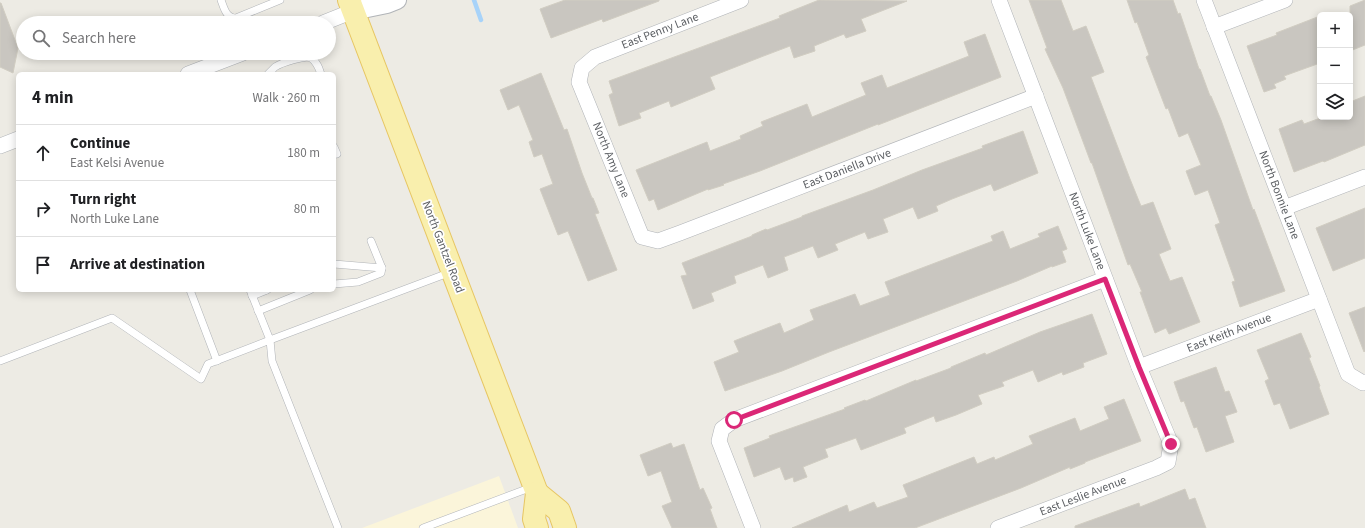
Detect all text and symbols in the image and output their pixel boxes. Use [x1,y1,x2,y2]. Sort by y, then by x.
street label: East Penny Lane [619,8,701,54]
map controls [1317,12,1353,120]
button: + [1317,12,1353,48]
search box [16,16,336,60]
icon: search [30,27,52,49]
text: Search here [62,28,136,49]
button: − [1317,48,1353,84]
button: layers [1317,84,1353,120]
text: 4 min [32,86,73,110]
text: Walk · 260 m [252,89,320,107]
street label: North Amy Lane [588,120,634,200]
text: Continue [70,133,130,154]
icon: ahead [32,142,54,164]
text: 180 m [287,144,320,162]
street label: East Daniella Drive [800,144,894,194]
street label: North Bonnie Lane [1254,148,1304,242]
text: East Kelsi Avenue [70,154,164,172]
text: Turn right [70,189,136,210]
street label: North Luke Lane [1064,190,1110,272]
icon: right [32,198,54,220]
street label: North Gantzel Road [418,198,468,296]
text: 80 m [294,200,320,218]
text: North Luke Lane [70,210,159,228]
icon: arrive [32,254,54,276]
text: Arrive at destination [70,254,205,275]
street label: East Keith Avenue [1184,309,1274,357]
route start [725,411,743,429]
route end [1162,435,1180,453]
street label: East Leslie Avenue [1037,472,1129,520]

